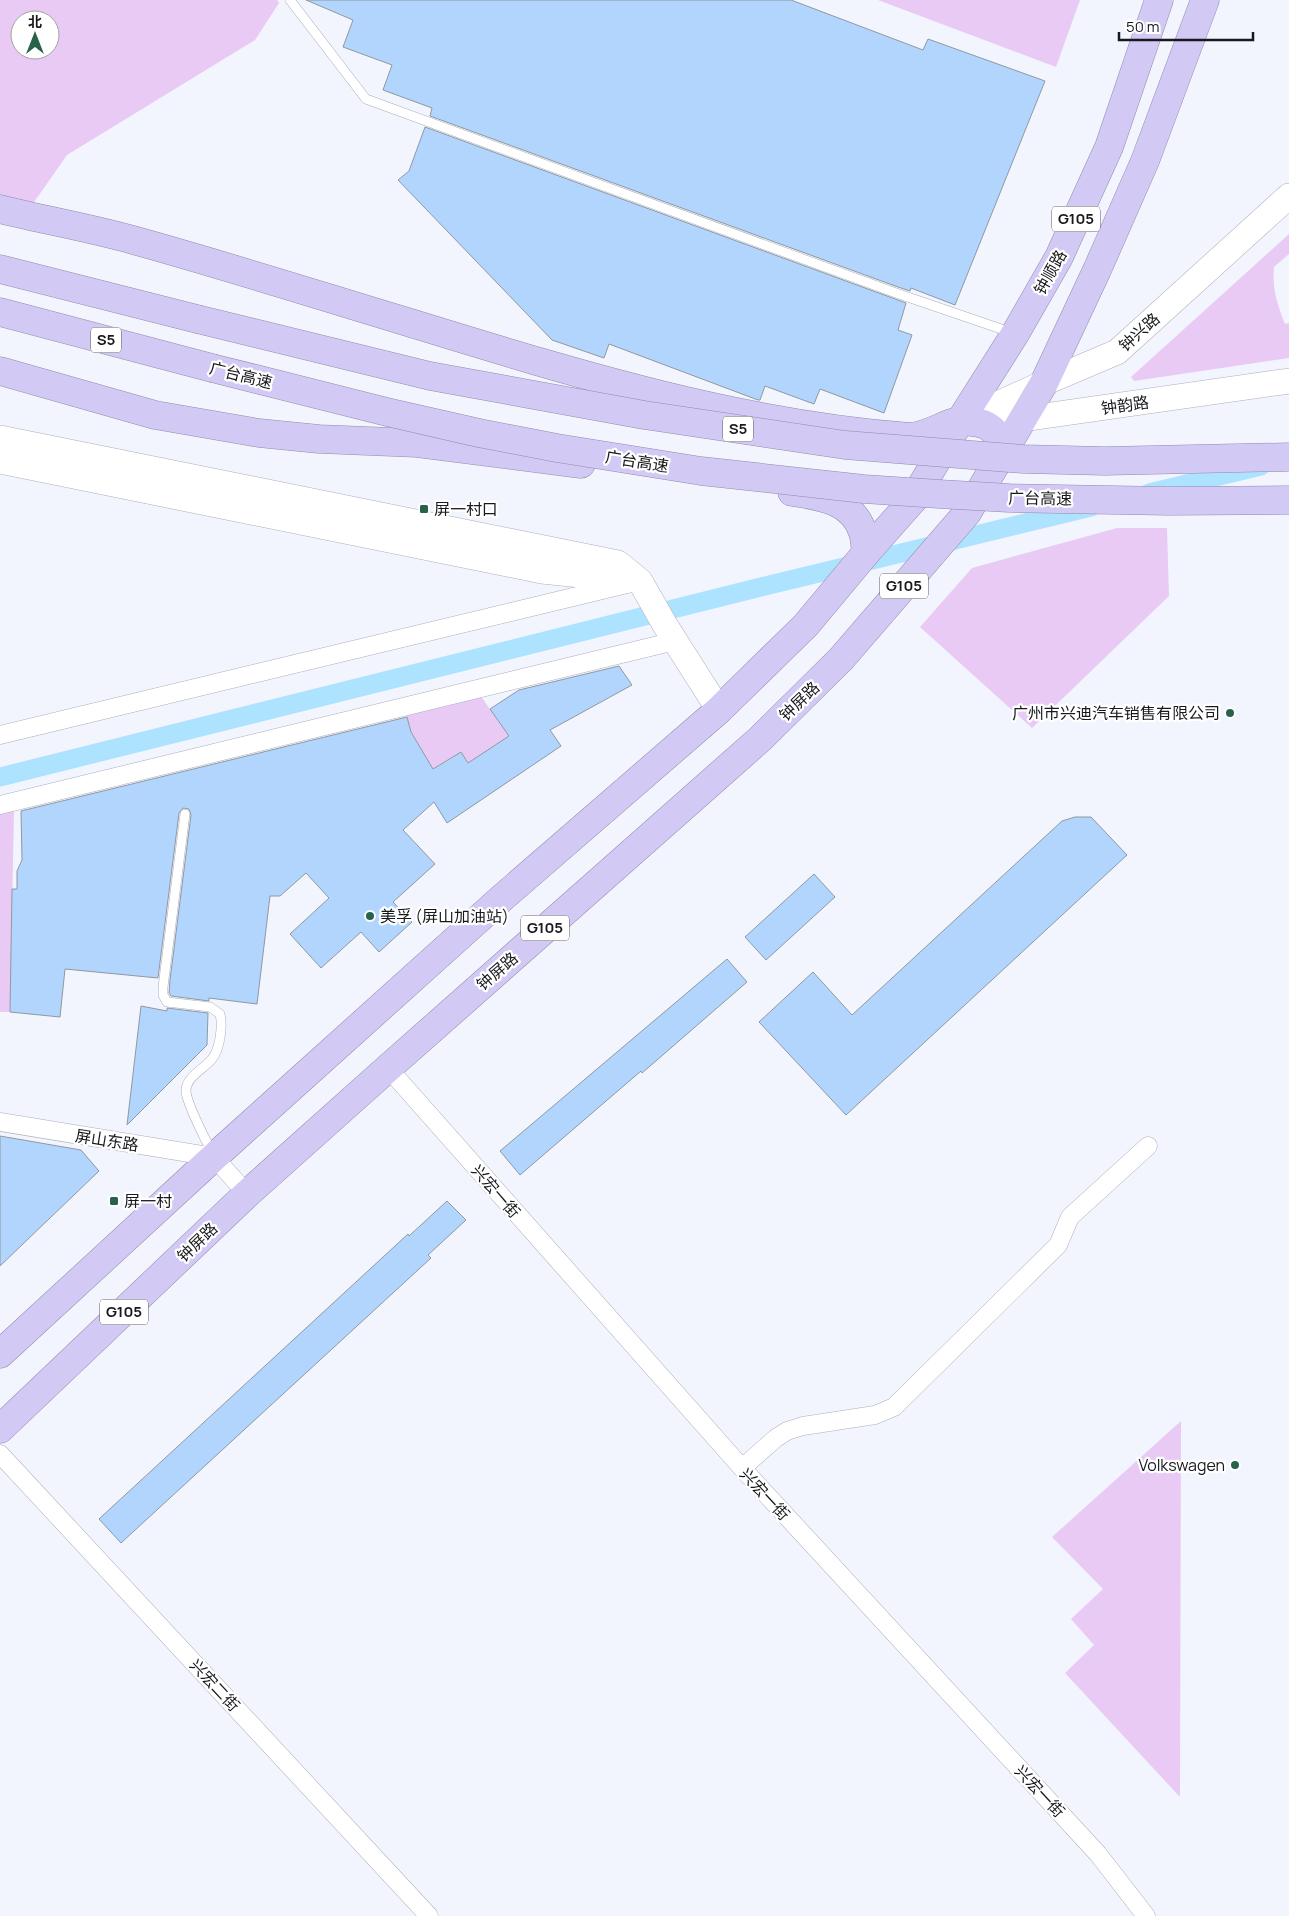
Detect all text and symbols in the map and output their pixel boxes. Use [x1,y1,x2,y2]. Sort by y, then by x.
north arrow [10,10,60,60]
scale bar [1119,10,1253,42]
text: 北 [28,12,42,31]
text: 50 m [1126,16,1160,37]
road number: G105 [1052,206,1100,232]
street label: 钟顺路 [1029,246,1071,298]
street label: 钟兴路 [1114,308,1164,356]
road number: S5 [91,328,121,352]
street label: 广台高速 [207,357,275,393]
street label: 钟韵路 [1100,391,1150,419]
road number: S5 [723,416,753,442]
street label: 广台高速 [604,445,670,477]
street label: 广台高速 [1008,486,1072,510]
place label: 屏一村口 [434,498,498,520]
marker: 屏一村口 [418,503,430,515]
road number: G105 [880,574,928,598]
street label: 钟屏路 [774,676,824,726]
place label: 广州市兴迪汽车销售有限公司 [1012,702,1220,724]
marker: 广州市兴迪汽车销售有限公司 [1224,707,1236,719]
place label: 美孚 (屏山加油站) [380,905,509,927]
marker: 美孚 (屏山加油站) [364,910,376,922]
road number: G105 [521,916,569,940]
street label: 钟屏路 [472,947,522,995]
street label: 屏山东路 [74,1124,140,1156]
street label: 兴宏一街 [467,1160,525,1222]
place label: 屏一村 [124,1190,172,1212]
marker: 屏一村 [108,1195,120,1207]
street label: 钟屏路 [172,1217,222,1267]
road number: G105 [100,1300,148,1324]
place label: Volkswagen [1138,1454,1225,1476]
marker: Volkswagen [1229,1459,1241,1471]
street label: 兴宏一街 [735,1463,795,1525]
street label: 兴宏二街 [185,1654,245,1716]
street label: 兴宏一街 [1010,1760,1070,1822]

